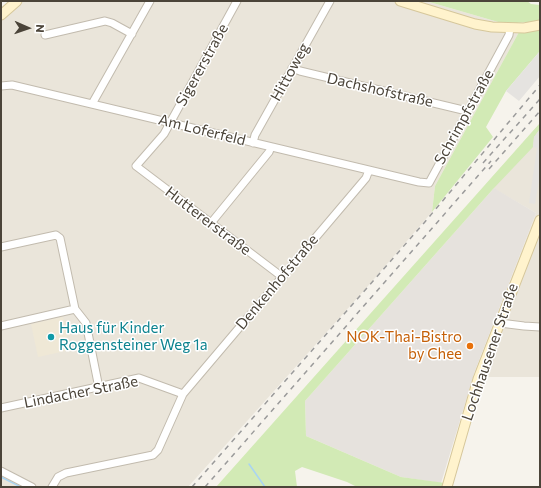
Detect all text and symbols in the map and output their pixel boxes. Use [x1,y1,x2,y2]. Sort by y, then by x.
north arrow [8,8,48,48]
street label: Sigererstraße [172,21,232,109]
text: N [34,24,47,33]
street label: Hittoweg [267,40,313,104]
street label: Schrimpfstraße [430,66,498,168]
street label: Dachshofstraße [325,69,435,111]
street label: Am Loferfeld [157,110,247,150]
street label: Huttererstraße [162,183,254,259]
street label: Denkenhofstraße [232,231,322,333]
street label: Lochhausener Straße [458,281,522,423]
place label: Haus für Kinder Roggensteiner Weg 1a [59,319,208,354]
place label: NOK-Thai-Bistro by Chee [346,328,462,363]
marker: Haus für Kinder Roggensteiner Weg 1a [46,332,56,342]
marker: NOK-Thai-Bistro by Chee [465,341,475,351]
street label: Lindacher Straße [22,372,140,412]

